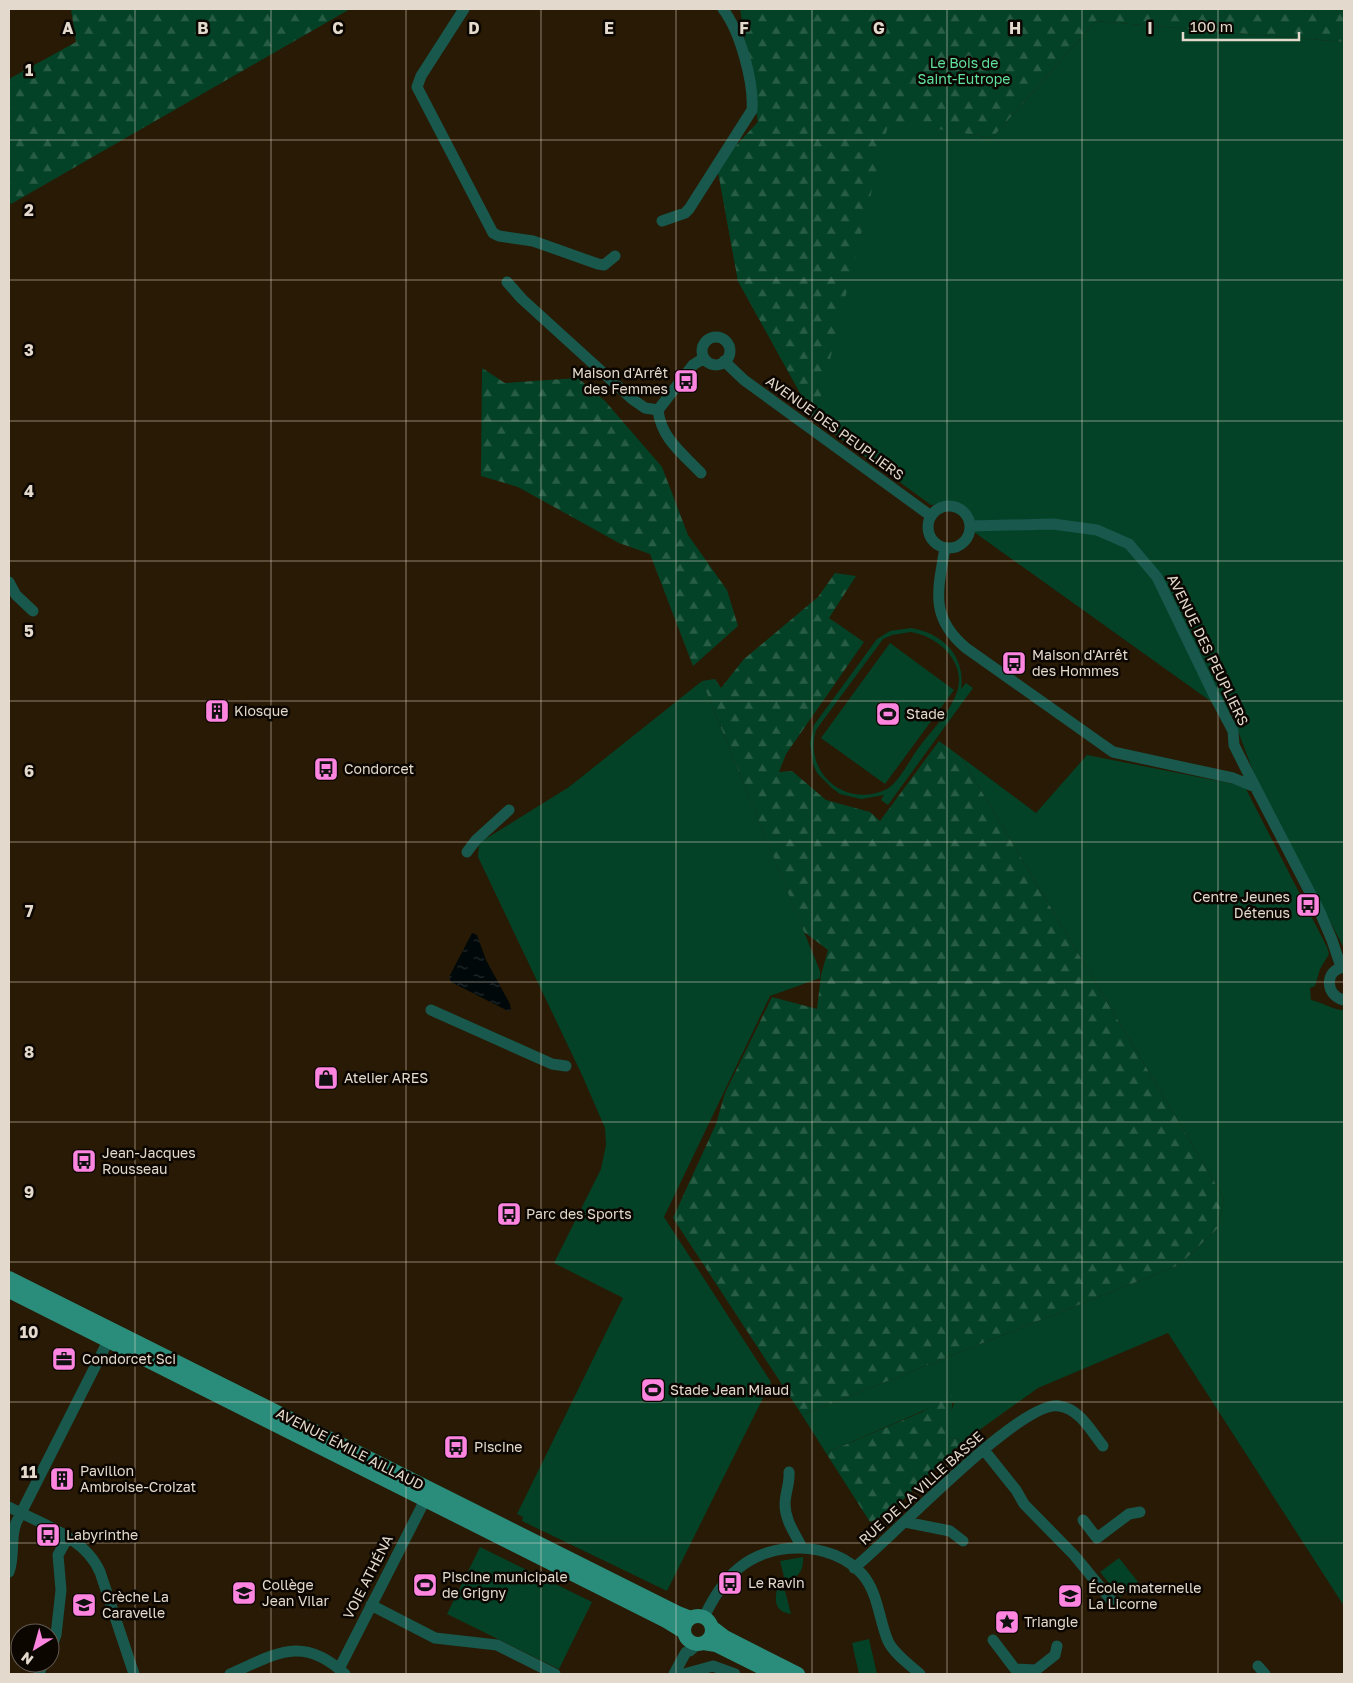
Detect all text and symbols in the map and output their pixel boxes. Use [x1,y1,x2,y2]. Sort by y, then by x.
scale bar [1183,10,1299,42]
text: 100 m [1190,17,1233,35]
text: A [62,18,74,38]
text: B [197,18,209,38]
text: C [332,18,344,38]
text: D [468,18,480,38]
text: E [604,18,614,38]
text: F [739,18,749,38]
text: G [873,18,885,38]
text: H [1009,18,1021,38]
text: I [1147,18,1153,38]
park label: Le Bois de Saint-Eutrope [918,54,1010,87]
text: 1 [25,60,33,80]
text: 2 [24,200,34,220]
text: 3 [24,340,34,360]
place label: Maison d'Arrêt des Femmes [572,364,668,397]
bus stop icon: Maison d'Arrêt des Femmes [673,368,699,394]
street label: AVENUE DES PEUPLIERS [763,372,908,483]
text: 4 [24,481,34,501]
street label: AVENUE DES PEUPLIERS [1164,571,1253,728]
text: 5 [24,621,34,641]
place label: Maison d'Arrêt des Hommes [1032,646,1128,679]
bus stop icon: Maison d'Arrêt des Hommes [1001,650,1027,676]
building icon: Kiosque [204,698,230,724]
sports icon: Stade [875,701,901,727]
place label: Kiosque [234,702,288,719]
place label: Stade [906,705,945,722]
bus stop icon: Condorcet [313,756,339,782]
place label: Condorcet [344,760,414,777]
text: 6 [24,761,34,781]
place label: Centre Jeunes Détenus [1193,888,1290,921]
bus stop icon: Centre Jeunes Détenus [1295,892,1321,918]
text: 7 [25,901,34,921]
text: 8 [24,1042,34,1062]
shop icon: Atelier ARES [313,1065,339,1091]
place label: Atelier ARES [344,1069,428,1086]
place label: Jean-Jacques Rousseau [102,1144,196,1177]
bus stop icon: Jean-Jacques Rousseau [71,1148,97,1174]
text: 9 [24,1182,34,1202]
bus stop icon: Parc des Sports [496,1201,522,1227]
place label: Parc des Sports [526,1205,632,1222]
text: 10 [20,1322,38,1342]
office icon: Condorcet Sci [51,1346,77,1372]
place label: Condorcet Sci [82,1350,176,1367]
sports icon: Stade Jean Miaud [640,1377,666,1403]
place label: Stade Jean Miaud [670,1381,789,1398]
street label: AVENUE ÉMILE AILLAUD [274,1404,427,1493]
street label: RUE DE LA VILLE BASSE [855,1427,986,1548]
bus stop icon: Piscine [443,1434,469,1460]
place label: Piscine [474,1438,522,1455]
text: 11 [21,1462,37,1482]
place label: Pavillon Ambroise-Croizat [80,1462,196,1495]
building icon: Pavillon Ambroise-Croizat [49,1466,75,1492]
bus stop icon: Labyrinthe [35,1522,61,1548]
place label: Labyrinthe [66,1526,138,1543]
street label: VOIE ATHÉNA [339,1531,396,1622]
place label: Piscine municipale de Grigny [442,1568,568,1601]
bus stop icon: Le Ravin [717,1570,743,1596]
sports icon: Piscine municipale de Grigny [412,1572,438,1598]
place label: Le Ravin [748,1574,805,1591]
place label: Collège Jean Vilar [262,1576,329,1609]
place label: École maternelle La Licorne [1088,1579,1201,1612]
school or university icon: Collège Jean Vilar [231,1580,257,1606]
school or university icon: École maternelle La Licorne [1057,1583,1083,1609]
place label: Crèche La Caravelle [102,1588,169,1621]
school or university icon: Crèche La Caravelle [71,1592,97,1618]
place icon: Triangle [994,1609,1020,1635]
place label: Triangle [1024,1613,1078,1630]
north arrow [10,1623,60,1673]
text: N [18,1649,36,1669]

